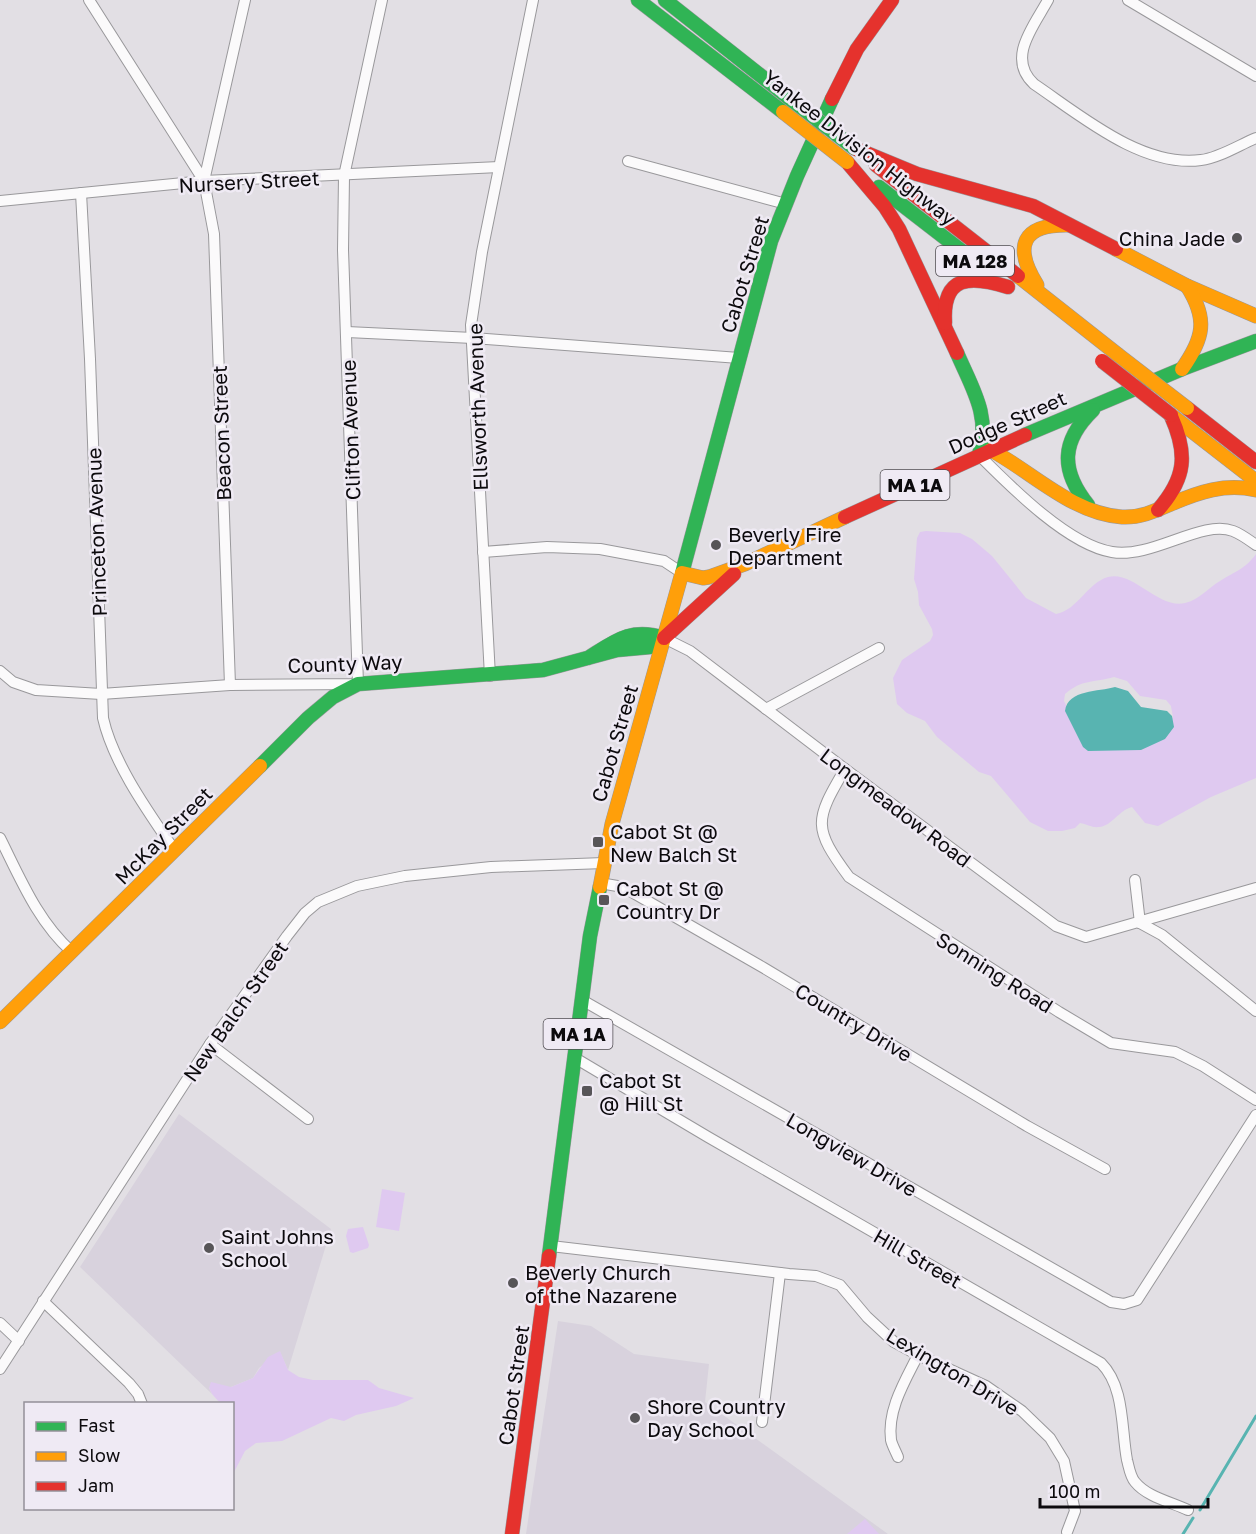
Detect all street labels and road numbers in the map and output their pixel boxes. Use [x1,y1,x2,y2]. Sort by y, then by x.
street label: Yankee Division Highway [759,64,961,230]
street label: Nursery Street [178,165,320,197]
street label: Cabot Street [715,212,773,336]
road number: MA 128 [936,246,1014,276]
street label: Ellsworth Avenue [462,323,492,491]
street label: Clifton Avenue [336,359,364,501]
street label: Beacon Street [207,365,235,501]
street label: Dodge Street [944,385,1070,459]
street label: Princeton Avenue [81,447,111,617]
road number: MA 1A [880,470,950,500]
street label: County Way [287,649,403,677]
street label: Cabot Street [586,681,642,805]
street label: Longmeadow Road [816,742,976,872]
street label: McKay Street [109,781,217,889]
street label: Sonning Road [932,926,1058,1018]
street label: New Balch Street [178,936,292,1086]
street label: Country Drive [791,978,917,1066]
road number: MA 1A [544,1019,612,1049]
street label: Longview Drive [783,1107,921,1201]
street label: Hill Street [870,1223,966,1293]
street label: Lexington Drive [882,1322,1024,1420]
street label: Cabot Street [493,1323,533,1447]

